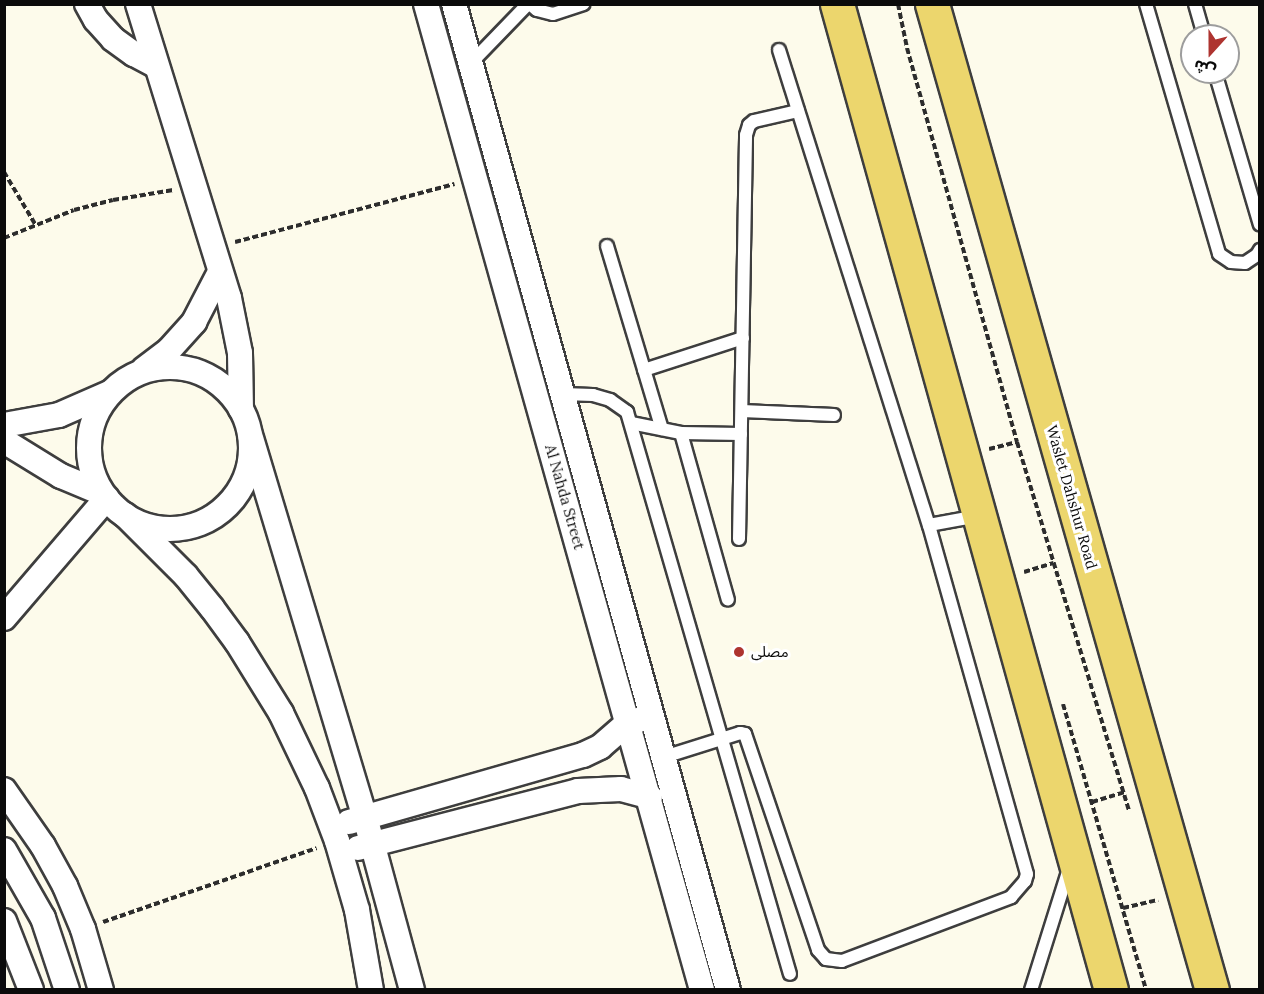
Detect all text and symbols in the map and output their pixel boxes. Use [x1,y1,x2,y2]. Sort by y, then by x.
north arrow [1180,24,1240,84]
text: ش [1190,56,1218,82]
street label: Waslet Dahshur Road [1043,423,1101,571]
street label: Al Nahda Street [541,442,589,552]
place label: مصلى [751,643,789,661]
marker: مصلى [732,645,746,659]

